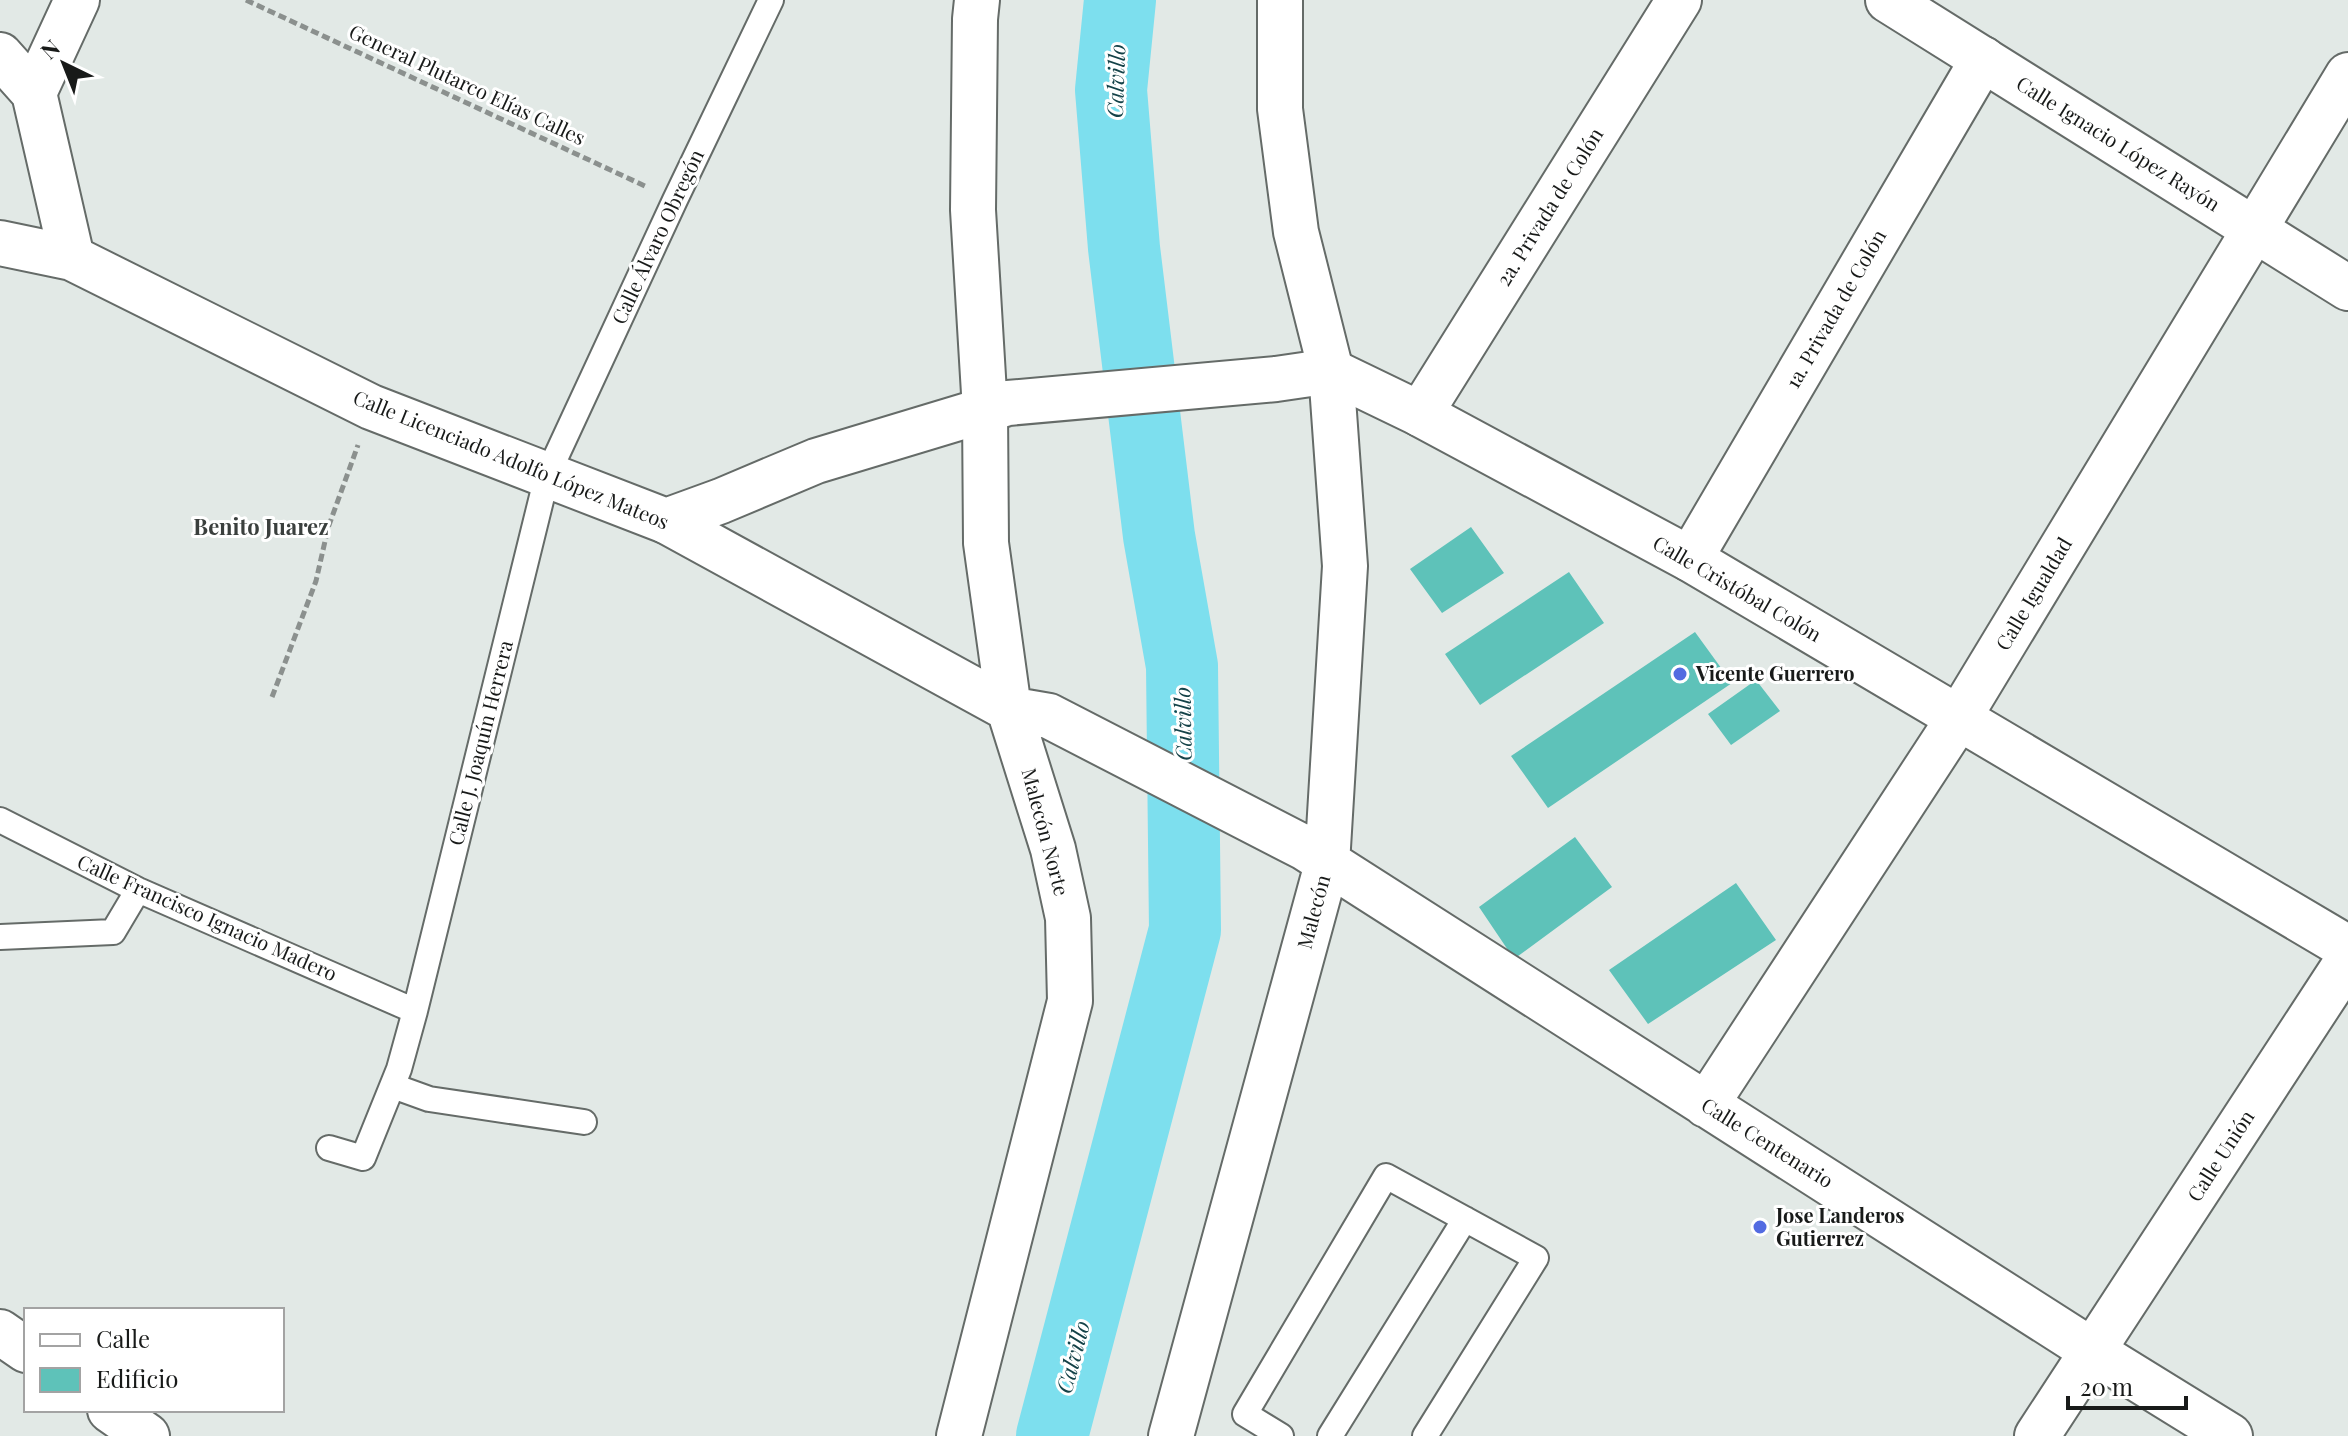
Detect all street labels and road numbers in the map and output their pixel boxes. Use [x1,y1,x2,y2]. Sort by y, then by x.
street label: General Plutarco Elías Calles [345,17,590,150]
street label: Calle Ignacio López Rayón [2012,69,2226,217]
street label: 2a. Privada de Colón [1489,122,1608,290]
street label: Calle Álvaro Obregón [604,145,709,328]
street label: 1a. Privada de Colón [1778,224,1891,393]
street label: Calle Licenciado Adolfo López Mateos [350,383,673,534]
street label: Calle Cristóbal Colón [1649,528,1827,647]
street label: Calle Igualdad [1988,531,2077,655]
street label: Calle J. Joaquín Herrera [441,637,518,848]
street label: Malecón Norte [1016,765,1076,899]
street label: Calle Francisco Ignacio Madero [74,847,342,986]
street label: Malecón [1290,872,1335,952]
street label: Calle Centenario [1697,1090,1839,1193]
street label: Calle Unión [2180,1104,2259,1206]

